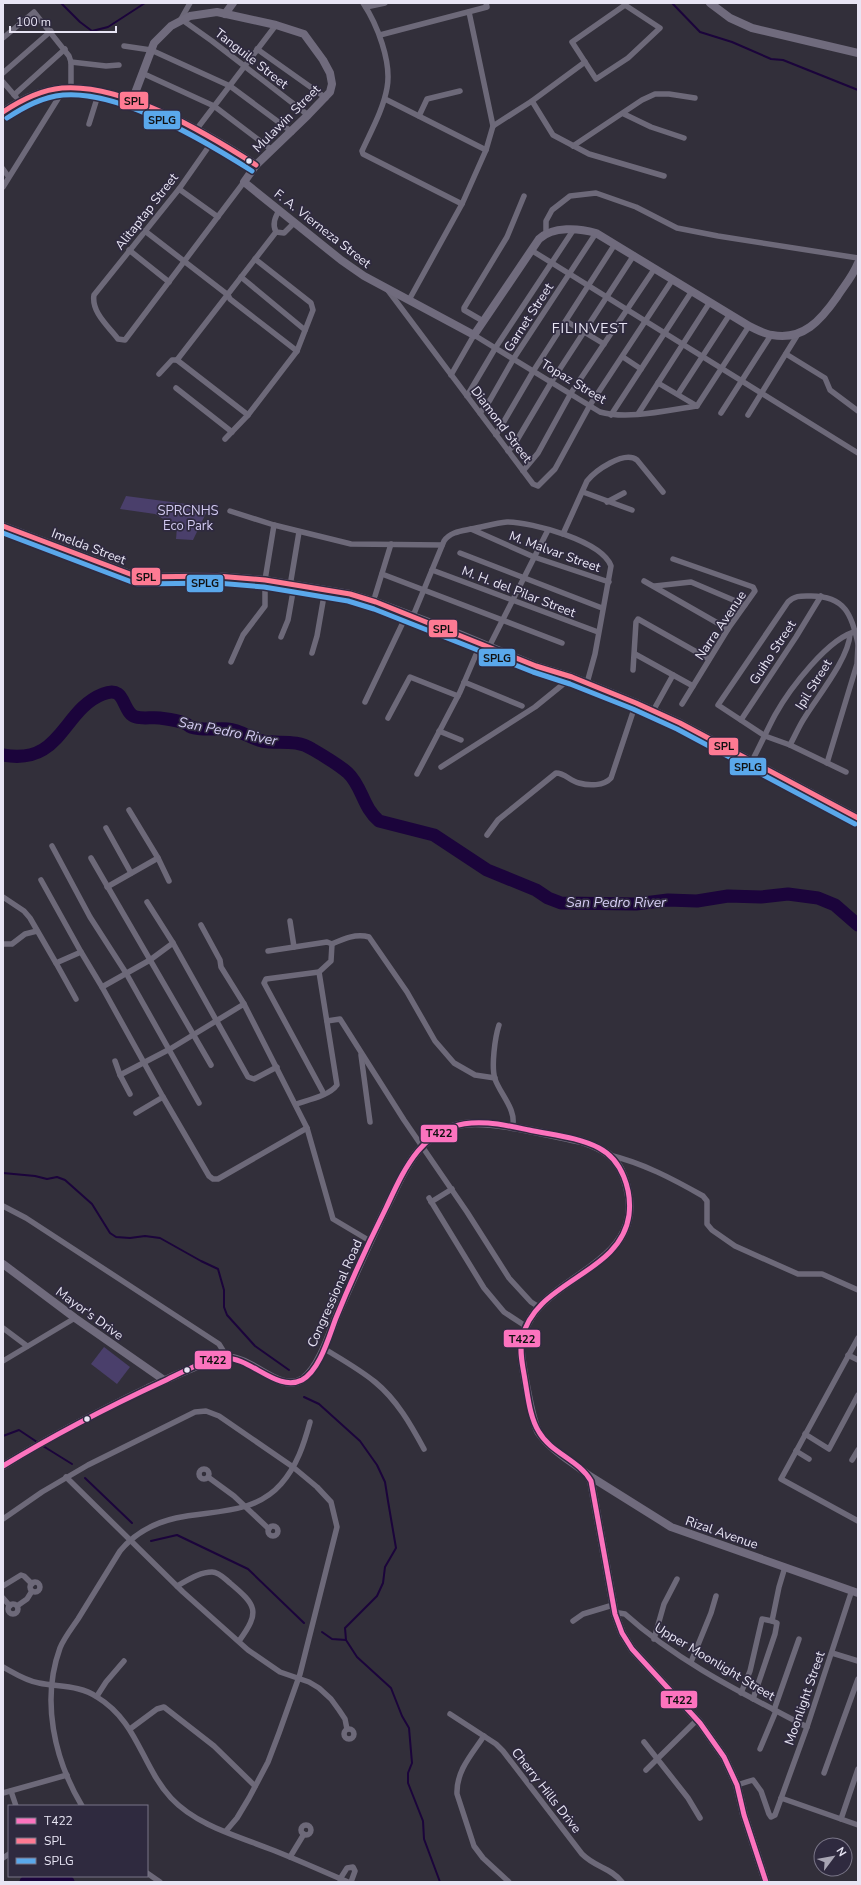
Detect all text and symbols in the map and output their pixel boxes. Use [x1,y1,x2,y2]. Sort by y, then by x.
scale bar [10,8,116,34]
text: 100 m [16,14,51,30]
street label: Tanguile Street [211,24,292,93]
street label: Mulawin Street [249,80,325,157]
line badge: SPL [119,91,149,110]
text: SPL [124,94,144,109]
line badge: SPLG [143,110,181,130]
text: SPLG [148,113,176,128]
unlabelled marker [244,156,254,166]
street label: Alitaptap Street [111,169,183,254]
street label: F. A. Vierneza Street [270,185,375,273]
street label: Garnet Street [500,279,558,355]
district label: FILINVEST [552,319,628,338]
street label: Topaz Street [537,355,610,409]
street label: Diamond Street [466,383,536,467]
park label: SPRCNHS Eco Park [157,502,219,535]
street label: Imelda Street [49,524,129,570]
street label: M. Malvar Street [506,527,603,577]
street label: M. H. del Pilar Street [459,562,579,622]
line badge: SPL [131,567,161,586]
text: SPL [136,570,156,585]
line badge: SPLG [186,574,224,593]
text: SPLG [191,576,219,591]
street label: Narra Avenue [691,587,751,664]
street label: Guiho Street [745,617,801,688]
line badge: SPL [428,619,458,638]
text: SPL [433,622,453,637]
line badge: SPLG [478,648,516,667]
text: SPLG [483,651,511,666]
street label: Ipil Street [791,655,837,713]
water label: San Pedro River [177,713,280,751]
line badge: SPL [708,737,739,756]
text: SPL [714,739,734,754]
line badge: SPLG [729,757,767,776]
text: SPLG [734,760,762,775]
water label: San Pedro River [566,893,667,912]
line badge: T422 [420,1124,458,1143]
text: T422 [426,1126,453,1141]
street label: Congressional Road [303,1237,367,1350]
street label: Mayor's Drive [52,1283,127,1345]
line badge: T422 [503,1329,541,1348]
text: T422 [509,1332,536,1347]
line badge: T422 [194,1350,232,1370]
text: T422 [200,1353,227,1368]
unlabelled marker [182,1365,192,1375]
unlabelled marker [82,1414,92,1424]
street label: Rizal Avenue [683,1512,761,1554]
street label: Upper Moonlight Street [651,1619,779,1705]
street label: Moonlight Street [780,1649,830,1748]
line badge: T422 [660,1690,698,1709]
text: T422 [666,1693,693,1708]
street label: Cherry Hills Drive [507,1744,585,1837]
legend [8,1805,148,1877]
text: T422 [44,1813,73,1829]
text: SPL [44,1833,66,1849]
north arrow [813,1837,853,1877]
text: N [833,1844,850,1859]
text: SPLG [44,1853,74,1869]

